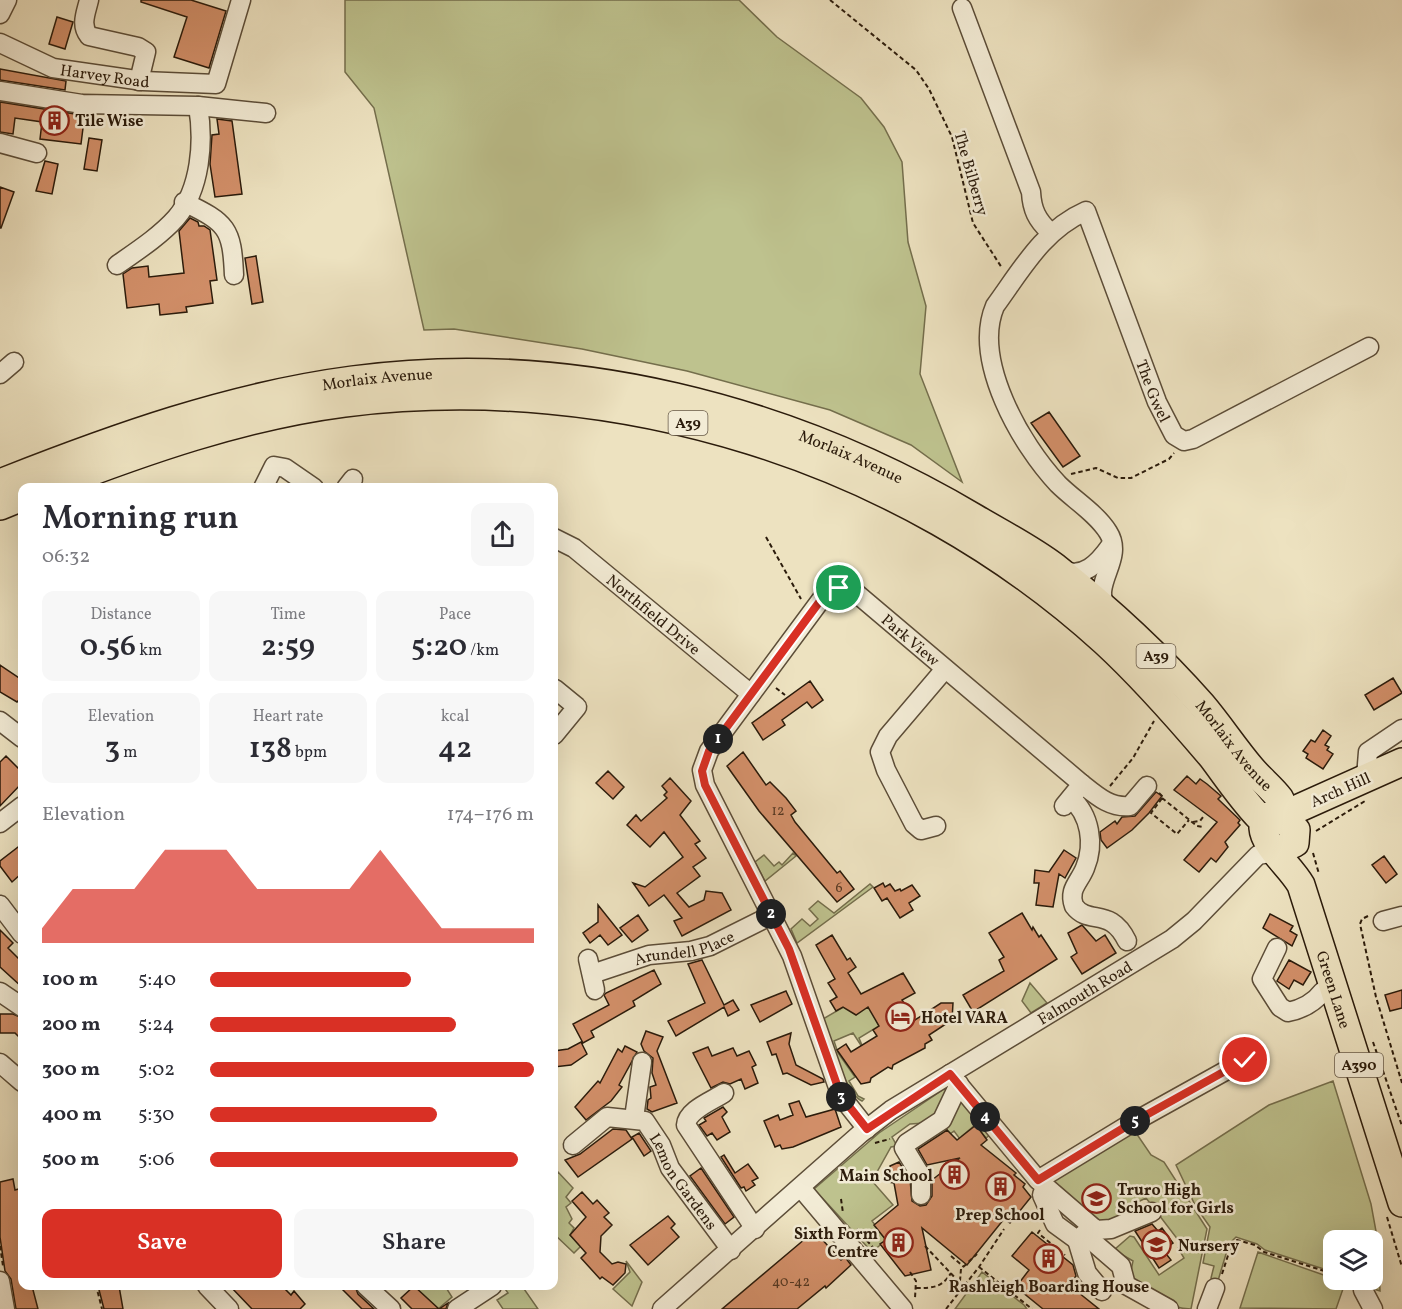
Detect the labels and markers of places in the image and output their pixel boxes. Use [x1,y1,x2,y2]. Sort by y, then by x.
building icon: Tile Wise [38,104,70,136]
place label: Tile Wise [75,111,143,133]
pin [813,562,864,613]
pin: 1 [703,724,733,754]
pin: 2 [756,899,786,929]
hotel icon: Hotel VARA [884,1001,916,1033]
place label: Hotel VARA [921,1008,1009,1030]
pin [1219,1034,1270,1085]
pin: 3 [826,1082,856,1112]
pin: 4 [970,1102,1000,1132]
pin: 5 [1120,1106,1150,1136]
building icon: Main School [938,1159,970,1191]
place label: Main School [839,1166,934,1188]
building icon: Prep School [984,1170,1016,1202]
place label: Truro High School for Girls [1117,1180,1234,1220]
school or university icon: Truro High School for Girls [1080,1182,1112,1214]
place label: Prep School [955,1205,1045,1227]
place label: Sixth Form Centre [794,1224,878,1264]
building icon: Sixth Form Centre [883,1226,915,1258]
school or university icon: Nursery [1141,1229,1173,1261]
place label: Nursery [1178,1236,1239,1258]
building icon: Rashleigh Boarding House [1033,1242,1065,1274]
place label: Rashleigh Boarding House [949,1277,1149,1299]

